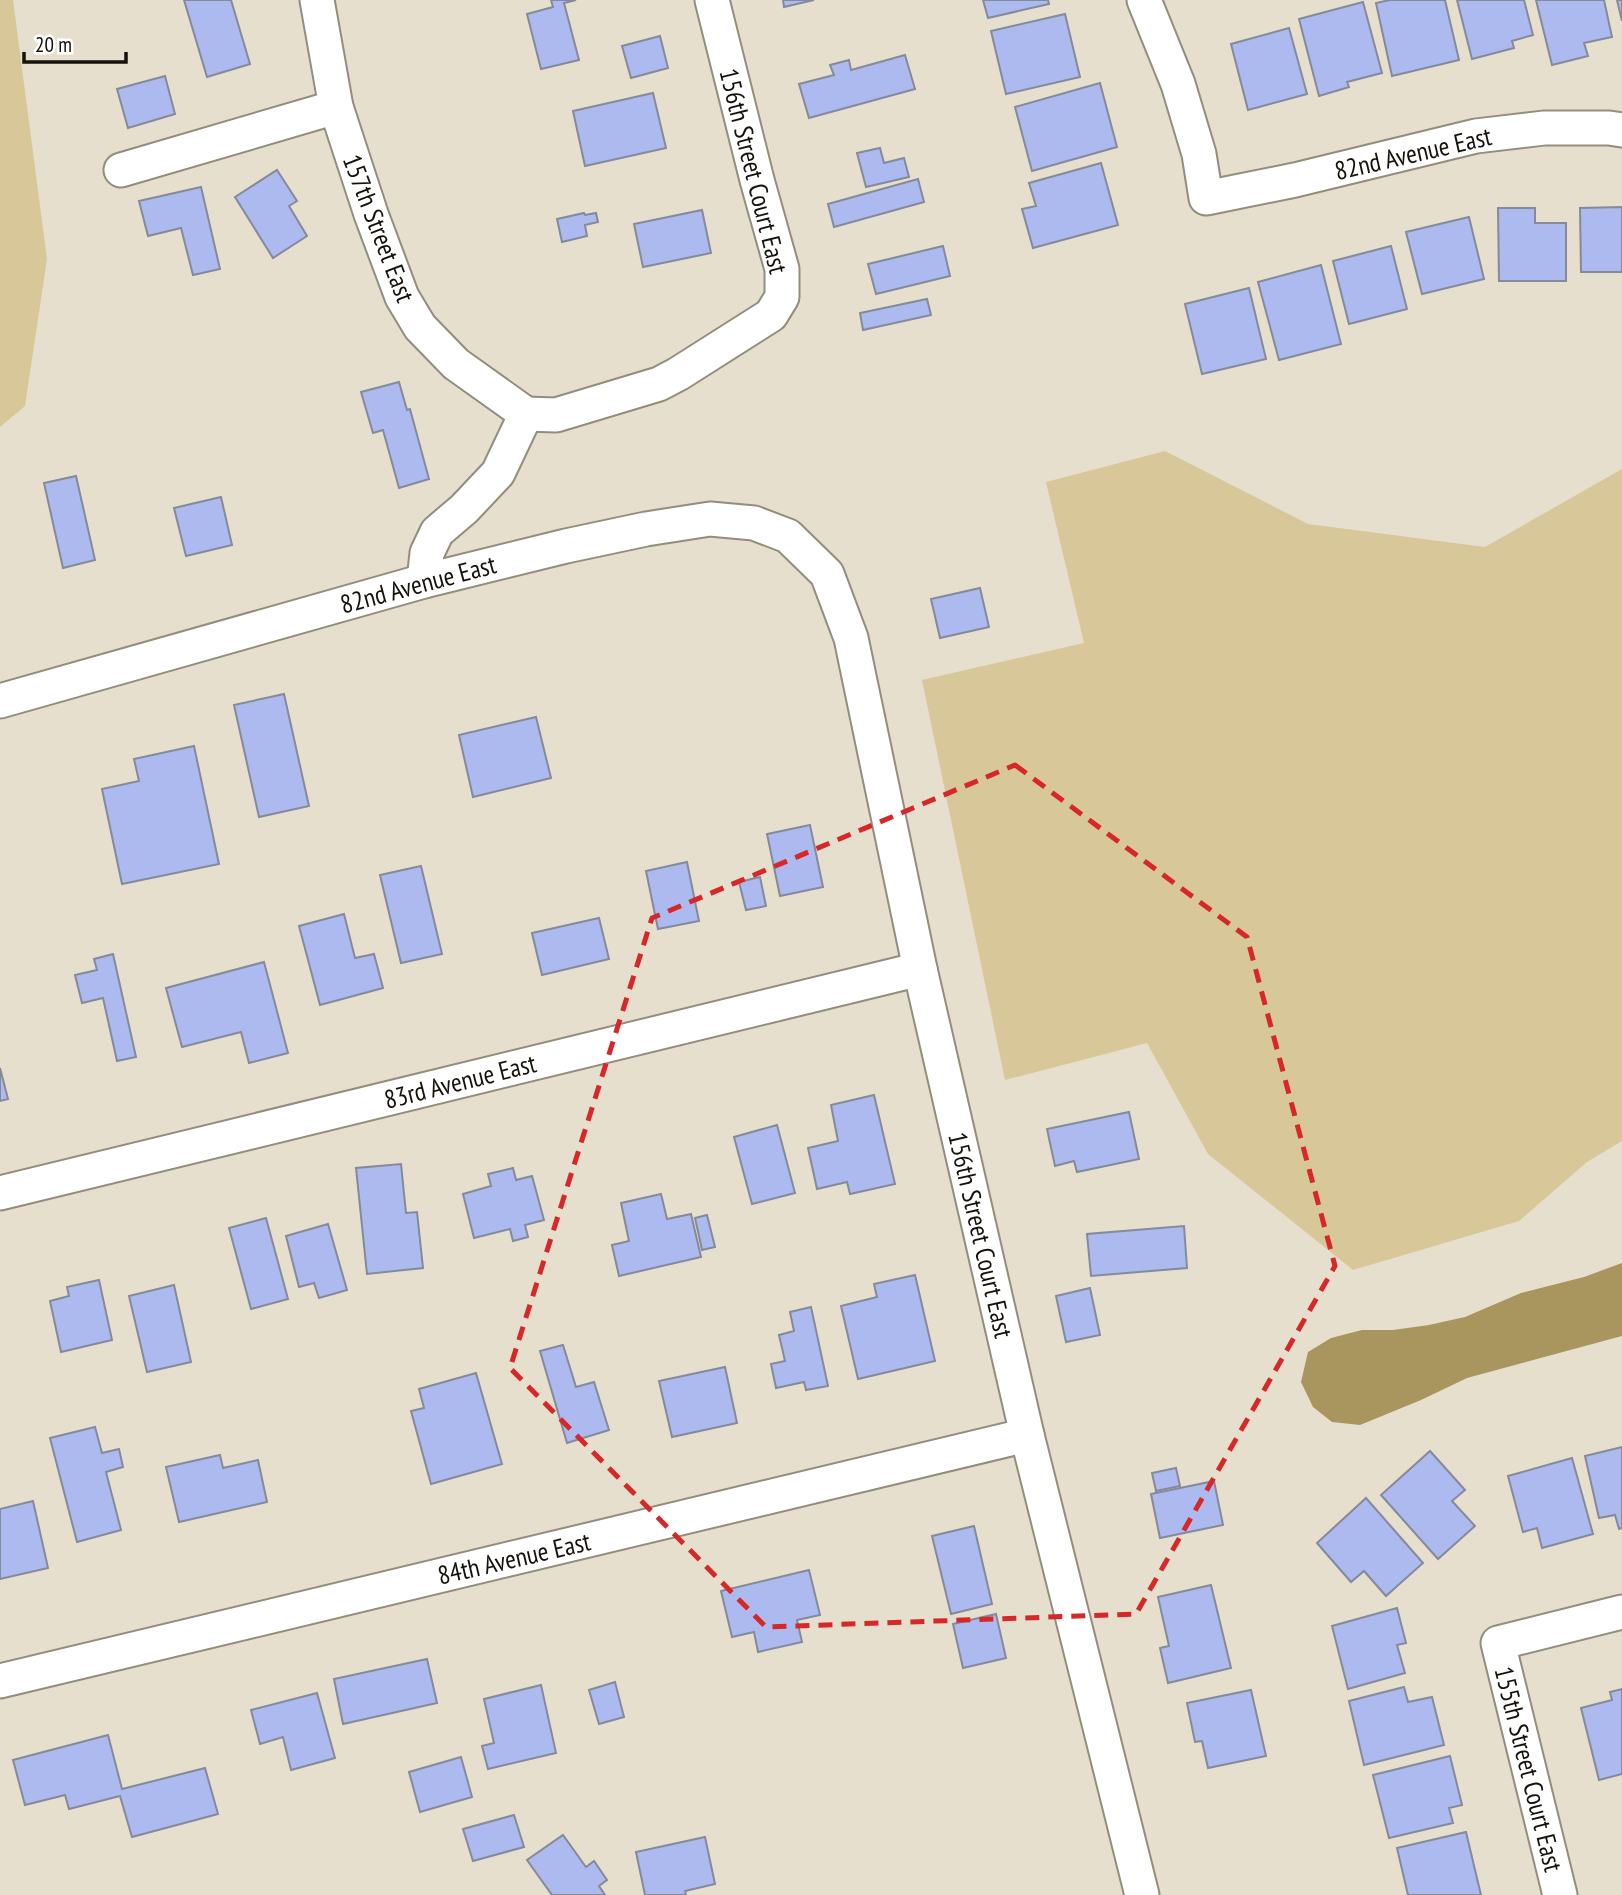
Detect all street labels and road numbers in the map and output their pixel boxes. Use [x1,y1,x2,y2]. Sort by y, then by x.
street label: 156th Street Court East [713,65,795,277]
street label: 82nd Avenue East [1332,119,1494,187]
street label: 157th Street East [336,149,422,307]
street label: 82nd Avenue East [337,547,499,621]
street label: 83rd Avenue East [381,1046,539,1116]
street label: 156th Street Court East [941,1129,1021,1341]
street label: 84th Avenue East [435,1524,593,1592]
street label: 155th Street Court East [1488,1663,1570,1875]

